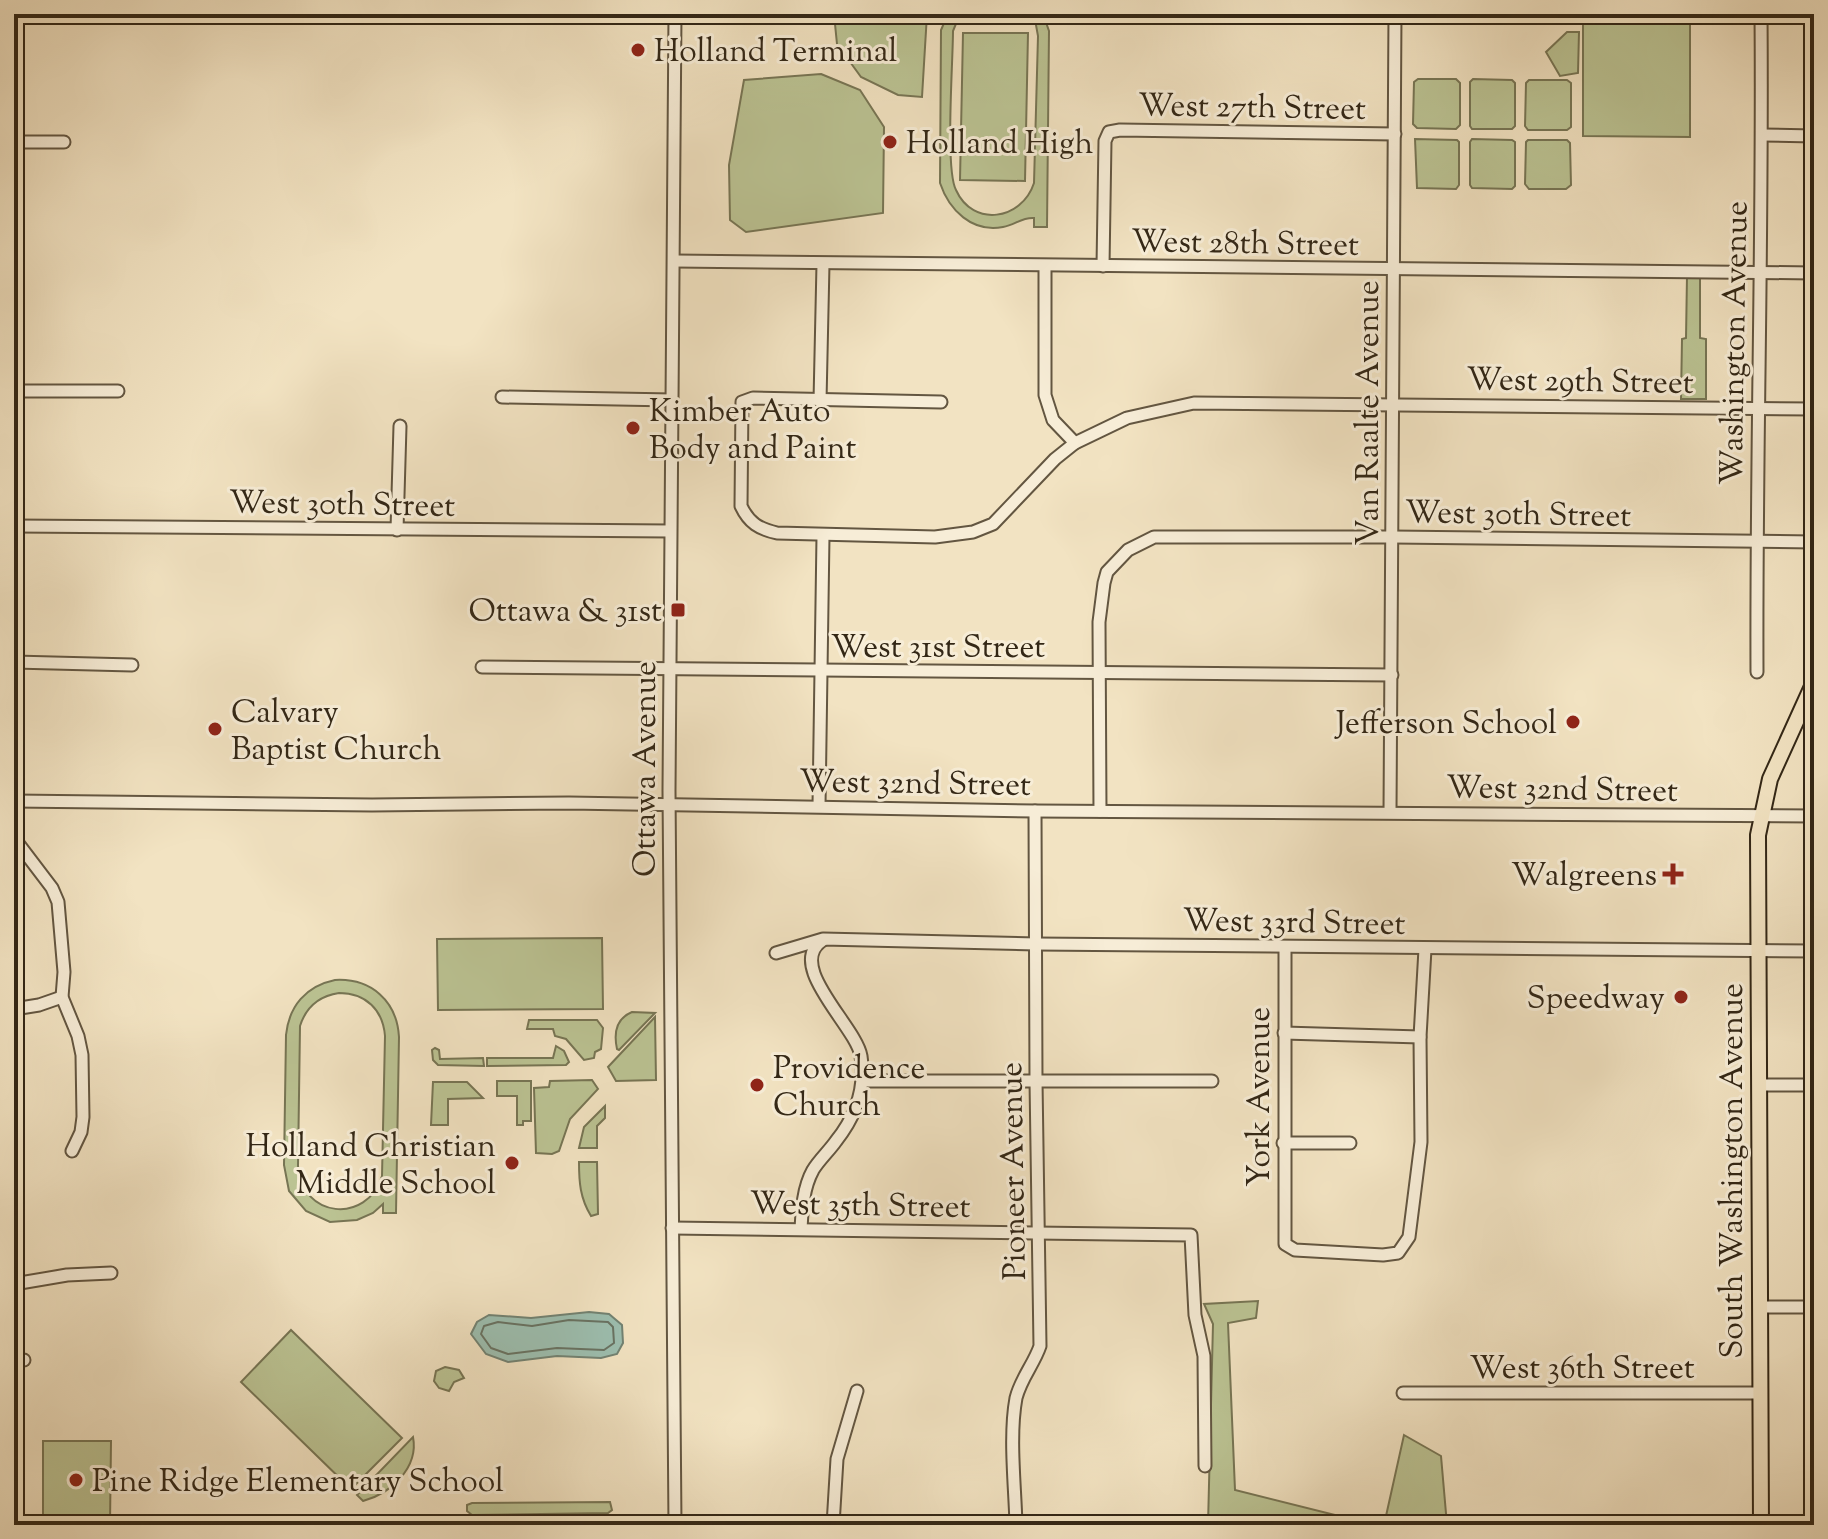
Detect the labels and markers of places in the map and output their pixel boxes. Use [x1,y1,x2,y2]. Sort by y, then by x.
place label: Holland Terminal [654,30,898,76]
marker: Holland Terminal [629,41,647,59]
place label: Holland High [906,122,1094,168]
marker: Holland High [881,133,899,151]
place label: Kimber Auto Body and Paint [649,390,856,473]
marker: Kimber Auto Body and Paint [624,419,642,437]
place label: Ottawa & 31st [469,590,662,636]
marker: Ottawa & 31st [669,601,687,619]
place label: Calvary Baptist Church [231,691,442,774]
place label: Jefferson School [1334,702,1557,748]
marker: Jefferson School [1564,713,1582,731]
marker: Calvary Baptist Church [206,720,224,738]
place label: Walgreens [1511,854,1657,900]
marker: Walgreens [1664,865,1682,883]
place label: Speedway [1526,977,1665,1023]
marker: Speedway [1672,988,1690,1006]
place label: Providence Church [773,1047,925,1130]
marker: Providence Church [748,1076,766,1094]
place label: Holland Christian Middle School [246,1125,496,1208]
marker: Holland Christian Middle School [503,1154,521,1172]
place label: Pine Ridge Elementary School [92,1460,504,1506]
marker: Pine Ridge Elementary School [67,1471,85,1489]

